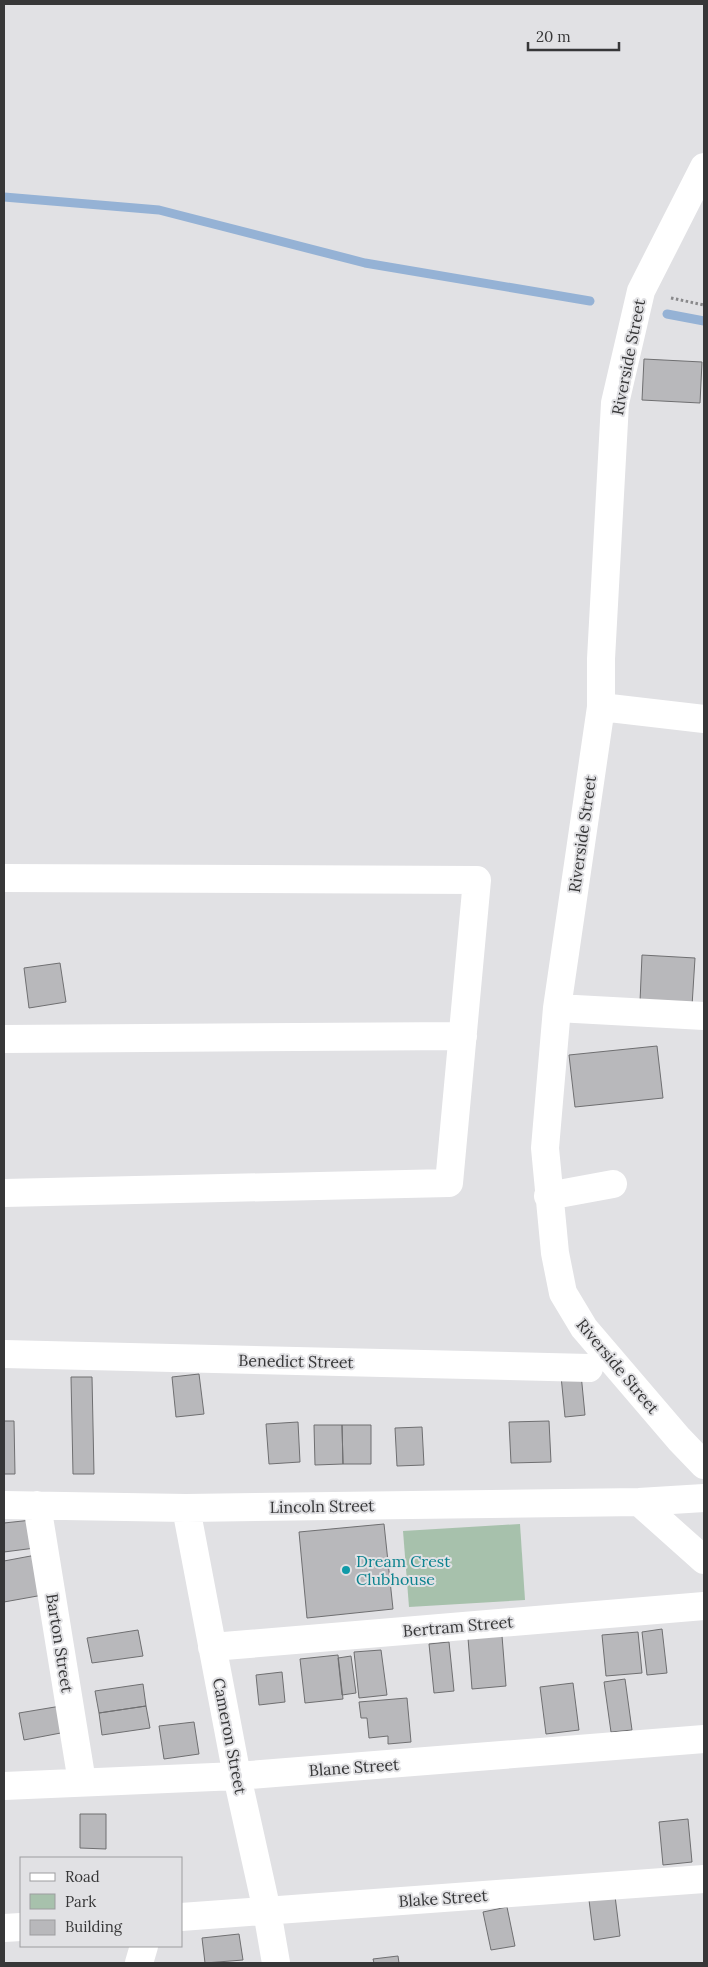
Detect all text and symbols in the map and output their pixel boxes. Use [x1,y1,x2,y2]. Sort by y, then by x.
scale bar [528,20,619,52]
text: 20 m [536,27,571,46]
street label: Riverside Street [607,296,649,417]
street label: Riverside Street [564,773,600,894]
street label: Riverside Street [572,1314,664,1418]
street label: Benedict Street [238,1350,355,1372]
street label: Lincoln Street [269,1495,375,1517]
place label: Dream Crest Clubhouse [356,1551,451,1589]
marker: Dream Crest Clubhouse [340,1564,352,1576]
street label: Barton Street [42,1592,78,1695]
street label: Bertram Street [402,1611,515,1641]
street label: Cameron Street [209,1676,251,1797]
street label: Blane Street [308,1754,401,1780]
legend [20,1857,182,1947]
text: Road [65,1867,100,1886]
street label: Blake Street [398,1885,489,1911]
text: Park [65,1892,96,1911]
text: Building [65,1917,123,1936]

